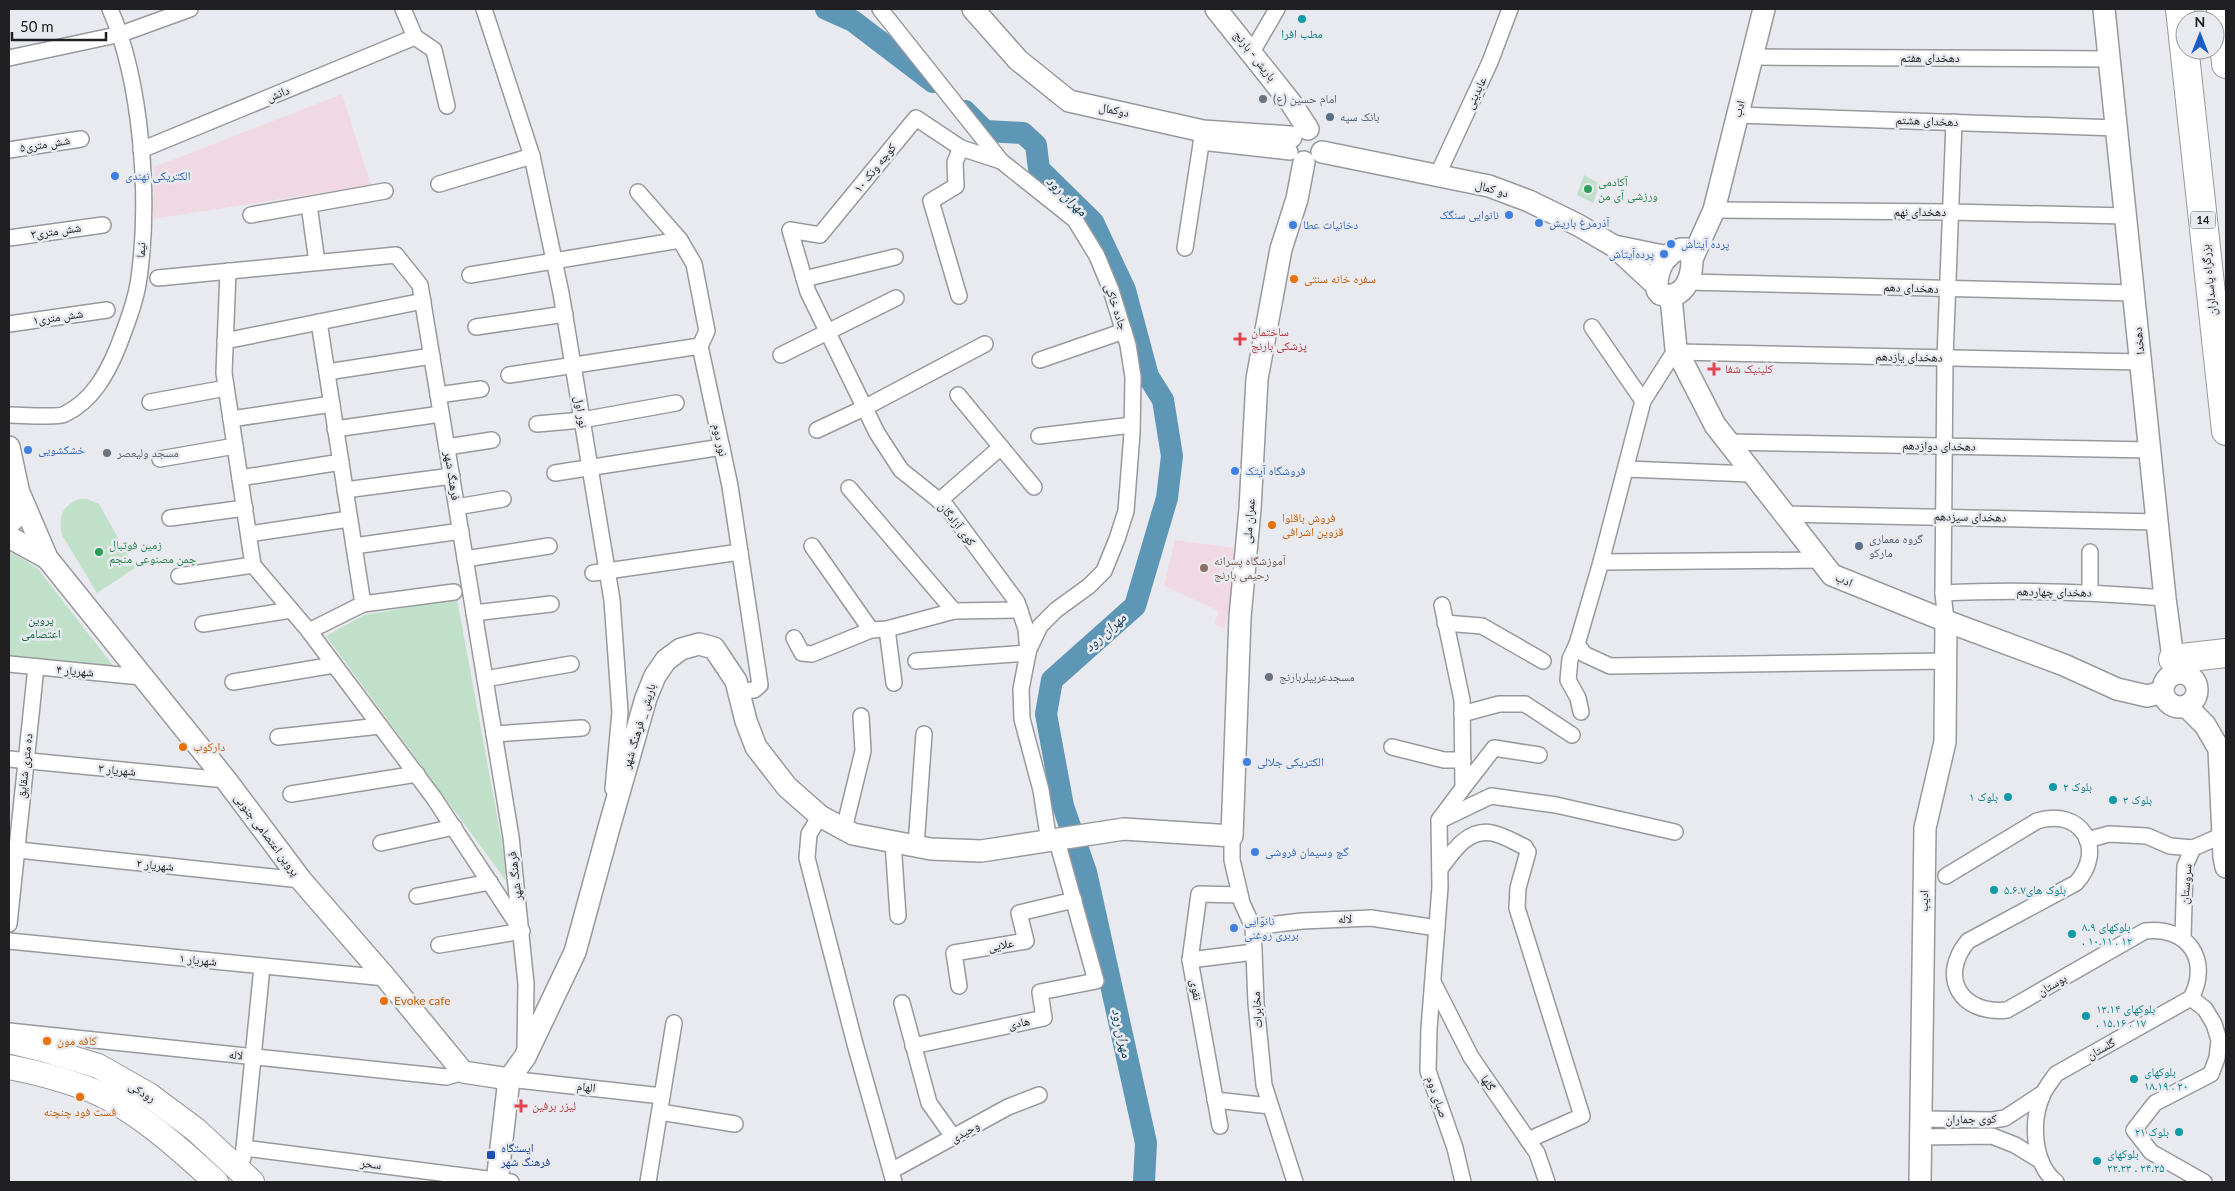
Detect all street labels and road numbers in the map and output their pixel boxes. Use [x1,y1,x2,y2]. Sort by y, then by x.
street label: باریش - بارنج [1231,27,1280,84]
street label: دهخدای هفتم [1900,50,1960,66]
street label: عابدینی [1462,74,1490,112]
street label: دانش [264,82,291,105]
street label: دوکمال [1098,99,1131,120]
street label: ادب [1729,99,1748,119]
street label: دهخدای هشتم [1895,112,1959,130]
street label: ۵شش متری [19,132,71,155]
street label: کوچه ونک ۱۰ [850,140,899,195]
street label: دو کمال [1474,177,1510,200]
street label: دهخدای نهم [1894,204,1946,220]
road number: 14 [2190,212,2216,228]
street label: شش متری۳ [30,220,82,241]
street label: نیما [132,242,149,258]
street label: بزرگراه پاسداران [2197,244,2220,316]
street label: دهخدای دهم [1883,279,1939,297]
street label: جاده خاکی [1102,282,1131,332]
street label: شش متری۱ [32,306,84,327]
street label: دهخدا [2130,327,2147,356]
street label: دهخدای یازدهم [1875,348,1943,366]
street label: نور اول [572,395,591,429]
street label: نور دوم [709,422,731,458]
street label: دهخدای دوازدهم [1902,437,1976,455]
street label: فرهنگ شهر [441,449,464,501]
street label: عمران ملی [1239,498,1258,544]
street label: کوی آزادگان [936,499,979,549]
street label: دهخدای سیزدهم [1934,508,2006,526]
street label: ادب [1833,569,1855,590]
street label: دهخدای چهاردهم [2016,583,2092,601]
street label: شهریار ۴ [56,661,95,680]
street label: باریش _ فرهنگ شهر [618,682,659,771]
street label: ده متری شقایق [14,733,36,799]
street label: شهریار ۳ [98,760,137,779]
street label: پروین اعتصامی جنوبی [231,790,304,880]
street label: فرهنگ شهر [504,851,525,902]
street label: شهریار ۲ [136,855,175,874]
street label: سروستان [2176,863,2195,905]
street label: ادیب [1916,890,1932,912]
street label: لاله [1337,911,1352,926]
street label: علایی [987,935,1015,954]
street label: شهریار ۱ [179,950,218,969]
street label: بوستان [2034,970,2069,999]
street label: نقوی [1187,978,1206,1002]
street label: مخابرات [1248,991,1266,1029]
street label: هادی [1007,1013,1031,1032]
street label: گلستان [2084,1035,2118,1062]
street label: لاله [228,1046,244,1063]
street label: گلها [1478,1072,1499,1093]
street label: صبای دوم [1422,1074,1452,1120]
street label: رودکى [126,1078,159,1106]
street label: الهام [576,1078,596,1096]
street label: کوی جماران [1945,1111,1997,1127]
street label: وحیدی [948,1118,982,1146]
street label: سحر [359,1155,382,1172]

